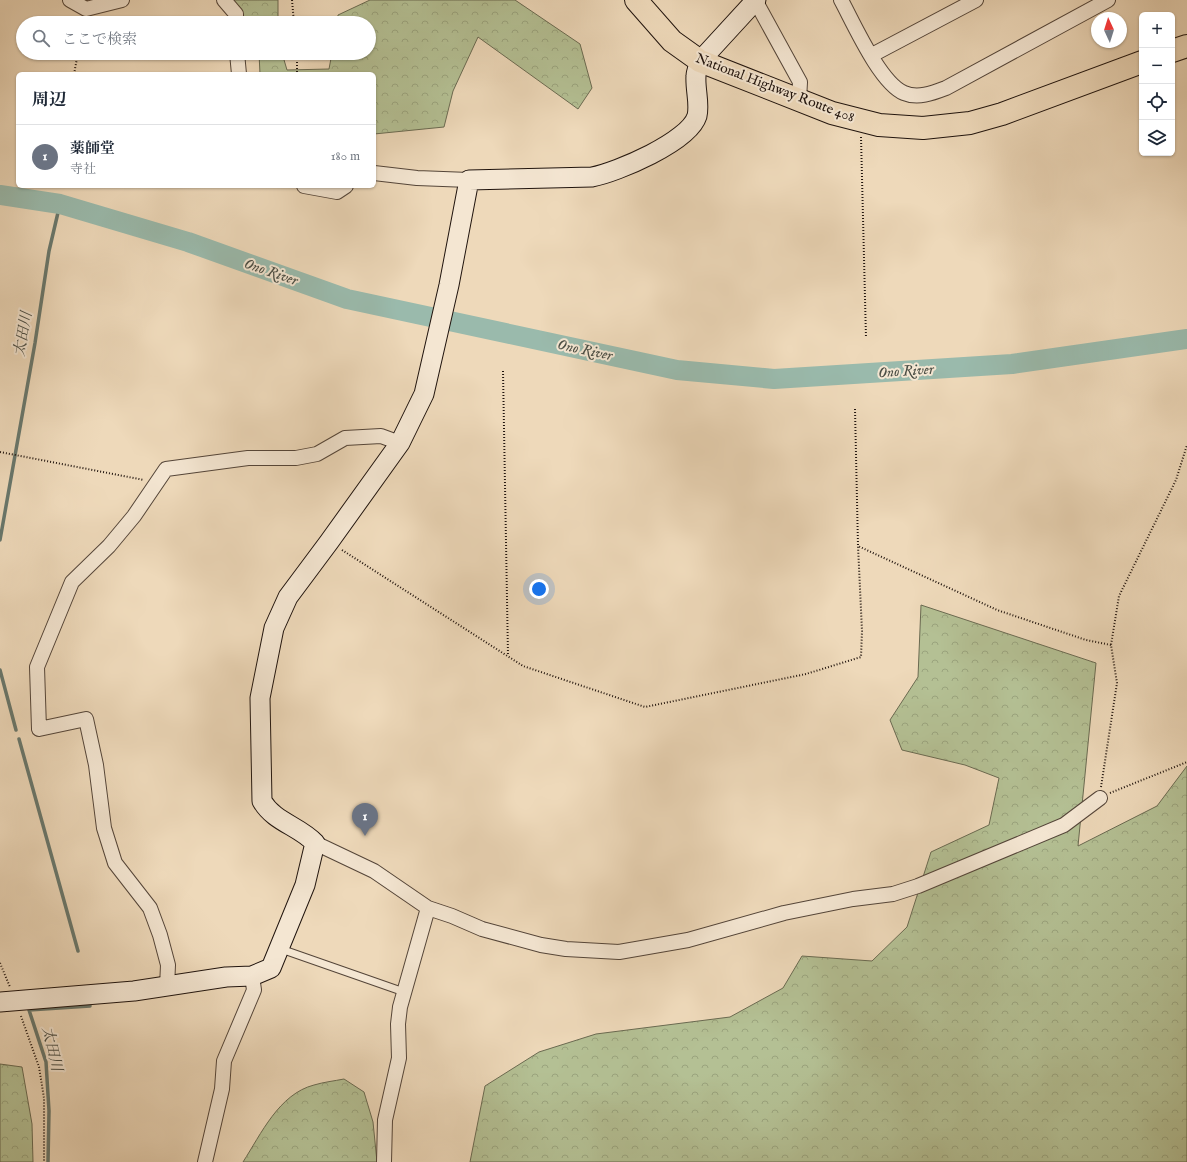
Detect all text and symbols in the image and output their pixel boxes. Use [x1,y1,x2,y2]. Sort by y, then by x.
north arrow [1091,12,1127,48]
map controls [1139,12,1175,156]
button: + [1139,12,1175,48]
search box [16,16,376,60]
icon: search [30,27,52,49]
text: ここで検索 [62,30,137,49]
button: − [1139,48,1175,84]
street label: National Highway Route 408 [693,49,857,127]
button: locate [1139,84,1175,120]
text: 周辺 [32,90,66,111]
button: layers [1139,120,1175,156]
text: 薬師堂 [70,139,115,158]
text: 1 [43,148,47,165]
text: 180 m [331,148,360,165]
text: 寺社 [70,161,96,178]
water label: Ono River [242,254,301,290]
water label: 太田川 [10,308,37,358]
water label: Ono River [556,335,615,365]
water label: Ono River [878,360,935,382]
your location [529,579,549,599]
pin: 1 [352,803,378,836]
water label: 太田川 [38,1025,67,1075]

